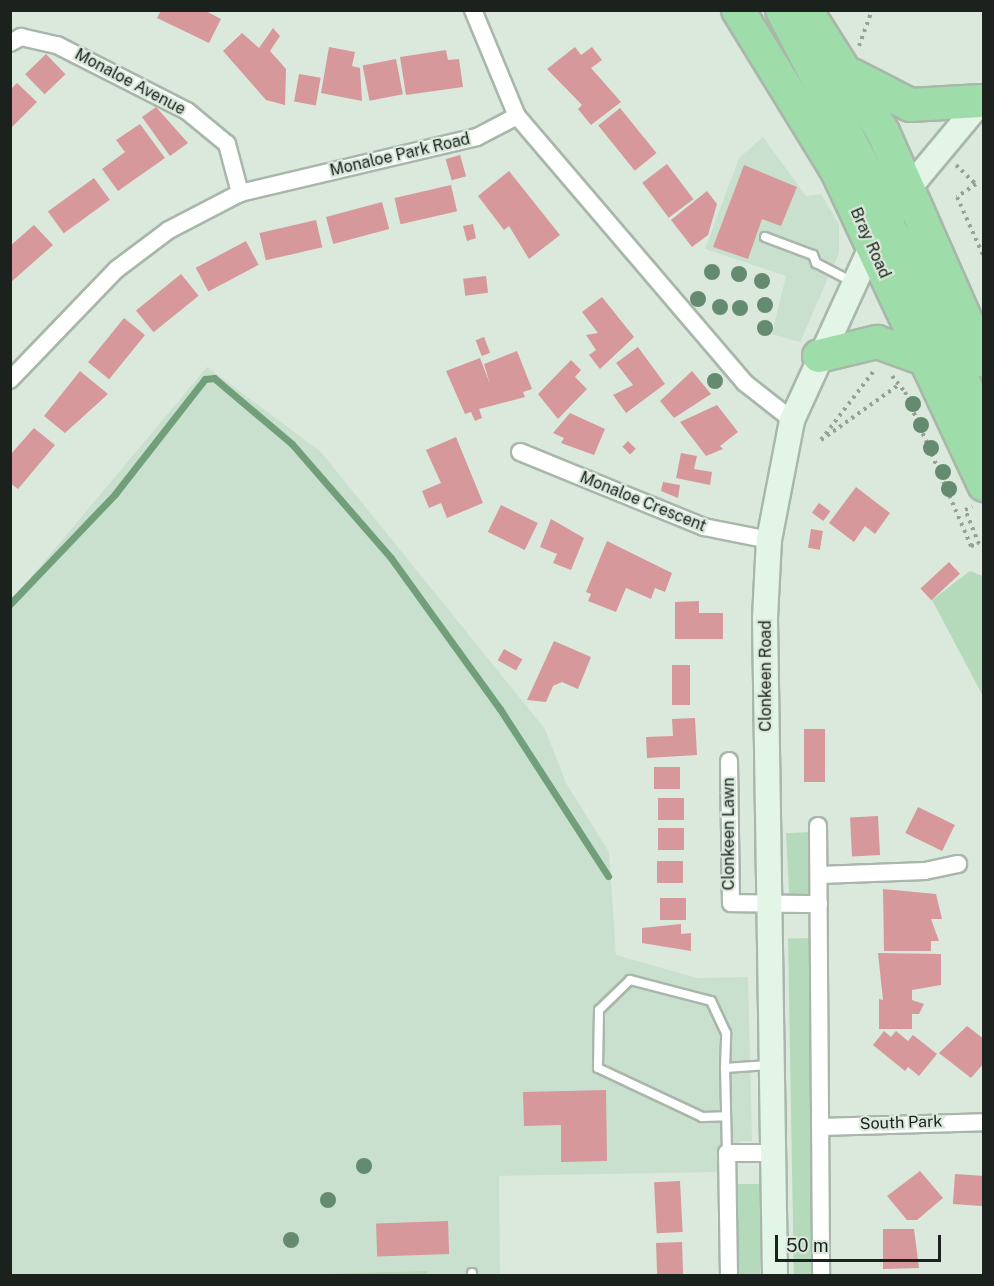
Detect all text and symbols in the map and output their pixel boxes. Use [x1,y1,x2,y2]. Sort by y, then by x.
street label: Monaloe Avenue [71,45,189,119]
street label: Monaloe Park Road [328,130,472,180]
street label: Bray Road [846,205,894,281]
street label: Monaloe Crescent [577,468,709,536]
street label: Clonkeen Road [756,620,776,732]
street label: Clonkeen Lawn [719,778,739,890]
street label: South Park [859,1112,943,1134]
scale bar [778,1223,944,1261]
text: 50 m [786,1235,829,1256]

